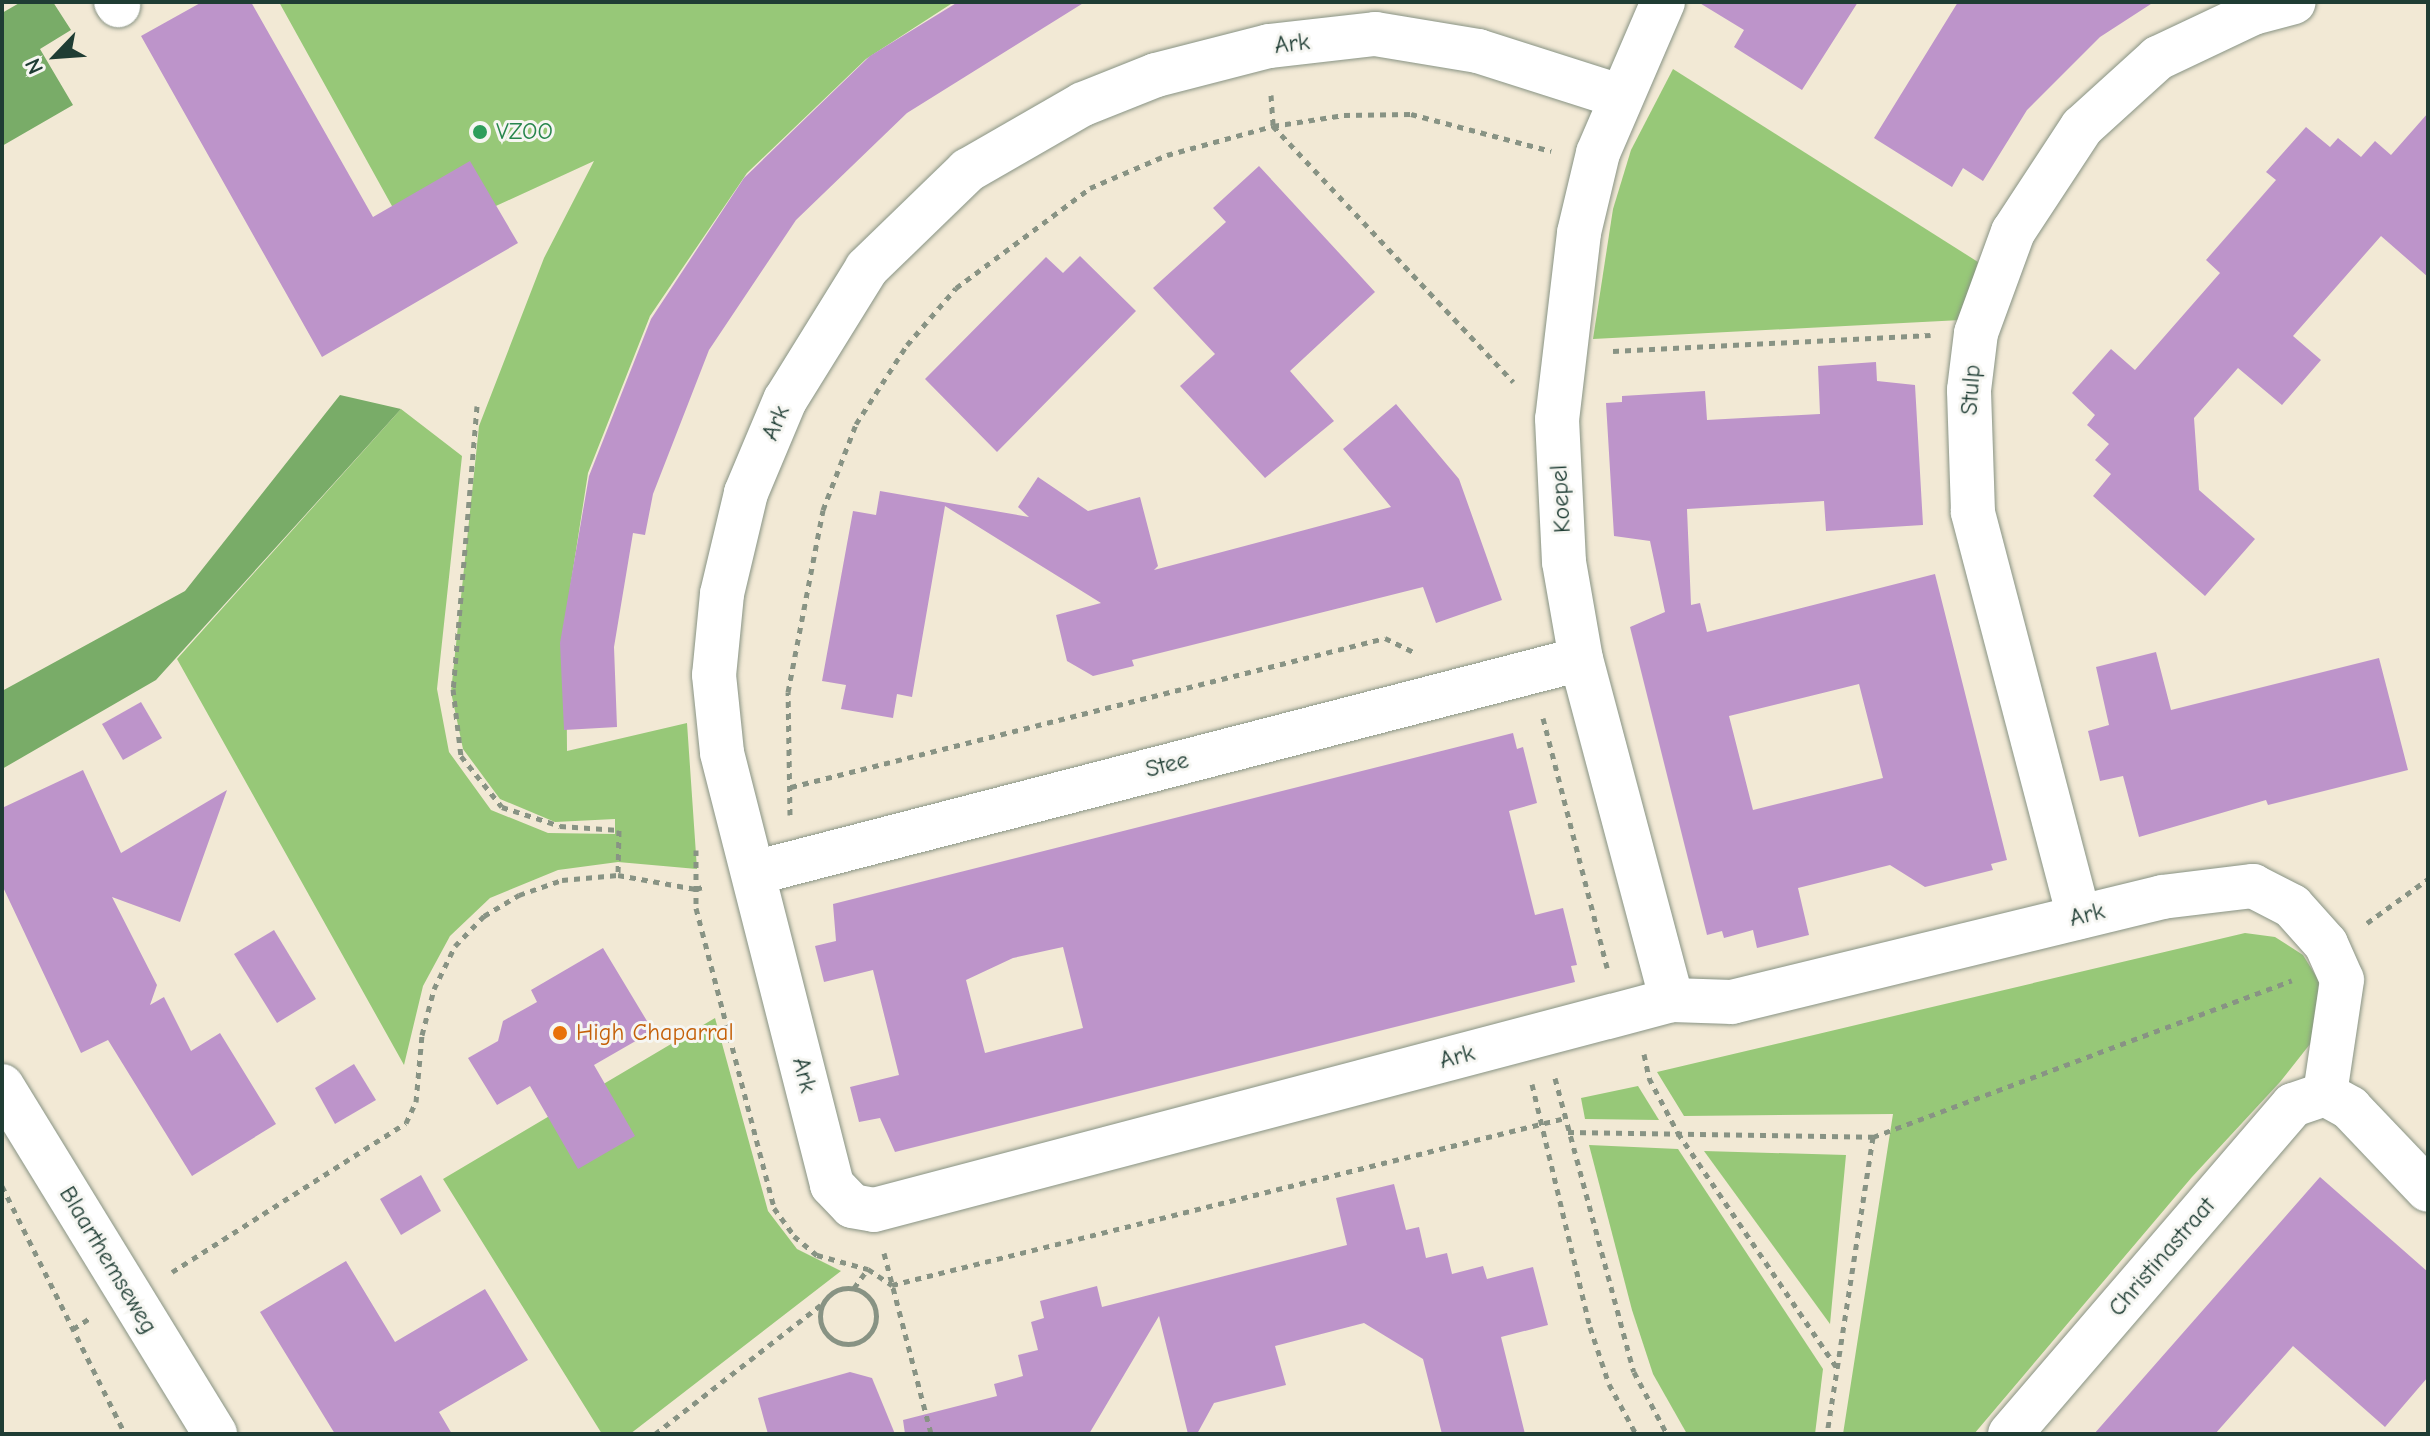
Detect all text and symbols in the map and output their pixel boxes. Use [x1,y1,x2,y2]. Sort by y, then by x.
north arrow [16,16,96,96]
street label: Ark [1273,28,1311,60]
text: N [19,54,49,78]
place label: VZOO [496,118,553,146]
marker: VZOO [471,123,489,141]
street label: Stulp [1955,364,1987,416]
street label: Ark [756,401,796,445]
street label: Koepel [1545,464,1577,534]
street label: Stee [1142,746,1192,784]
street label: Ark [2066,897,2108,933]
place label: High Chaparral [576,1019,734,1047]
marker: High Chaparral [551,1024,569,1042]
street label: Ark [1436,1039,1478,1075]
street label: Ark [786,1054,822,1096]
street label: Blaarthemseweg [53,1181,163,1339]
street label: Christinastraat [2103,1192,2221,1322]

